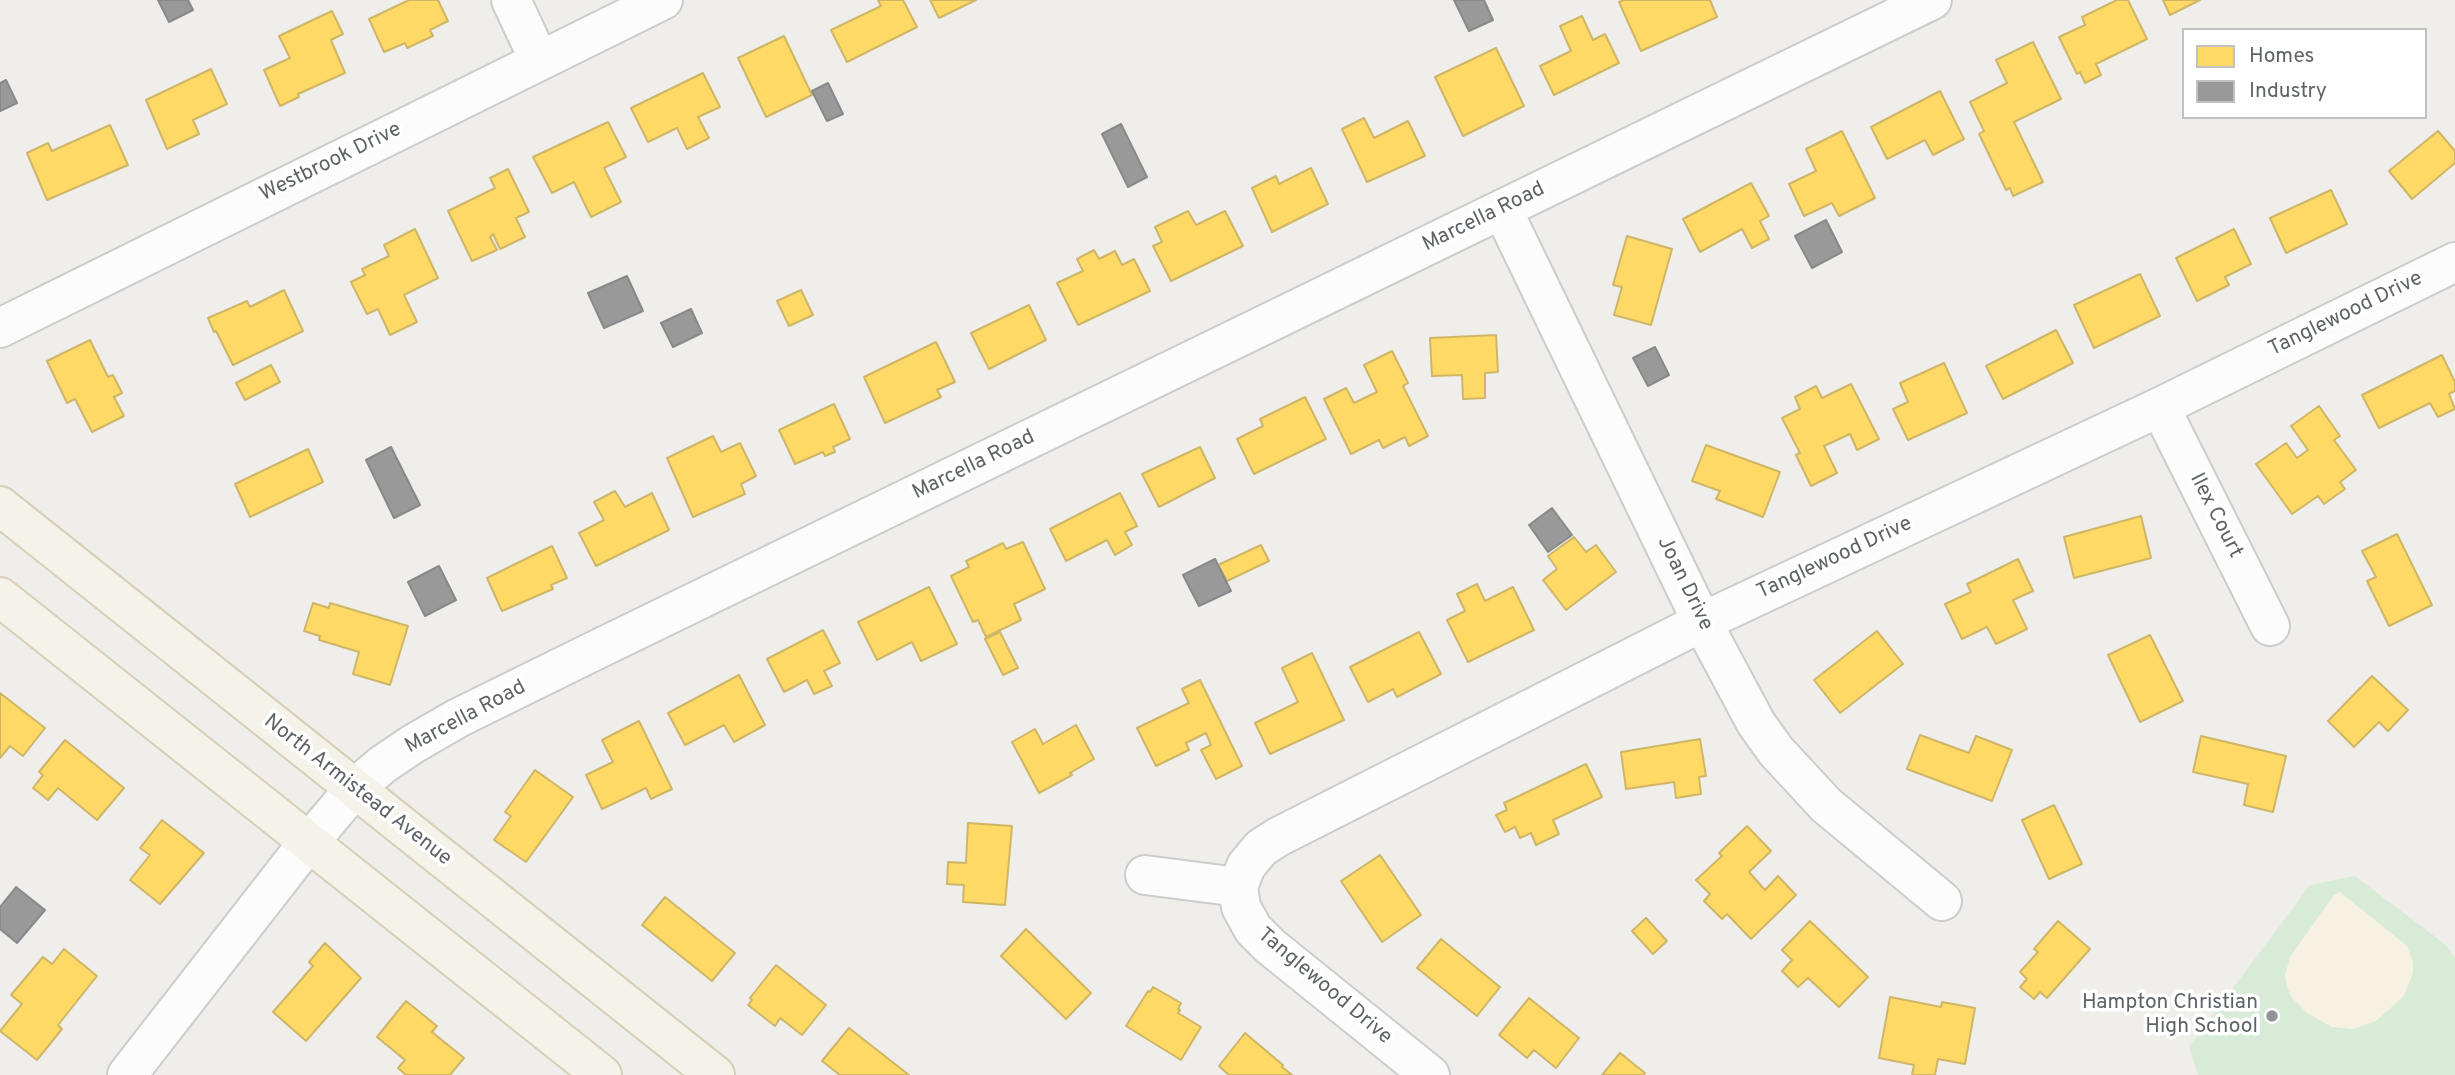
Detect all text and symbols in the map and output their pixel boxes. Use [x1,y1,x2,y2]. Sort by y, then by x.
legend [2182,28,2427,119]
text: Homes [2249,43,2314,70]
text: Industry [2249,78,2327,105]
street label: Westbrook Drive [256,118,406,208]
street label: Marcella Road [1419,178,1549,258]
street label: Tanglewood Drive [2265,267,2427,363]
street label: Marcella Road [909,426,1039,506]
street label: Ilex Court [2183,469,2247,563]
street label: Tanglewood Drive [1753,512,1917,606]
street label: Joan Drive [1650,533,1718,635]
street label: Marcella Road [401,676,531,760]
street label: North Armistead Avenue [258,710,456,872]
street label: Tanglewood Drive [1251,923,1397,1051]
place label: Hampton Christian High School [2082,991,2258,1041]
marker: Hampton Christian High School [2264,1008,2280,1024]

